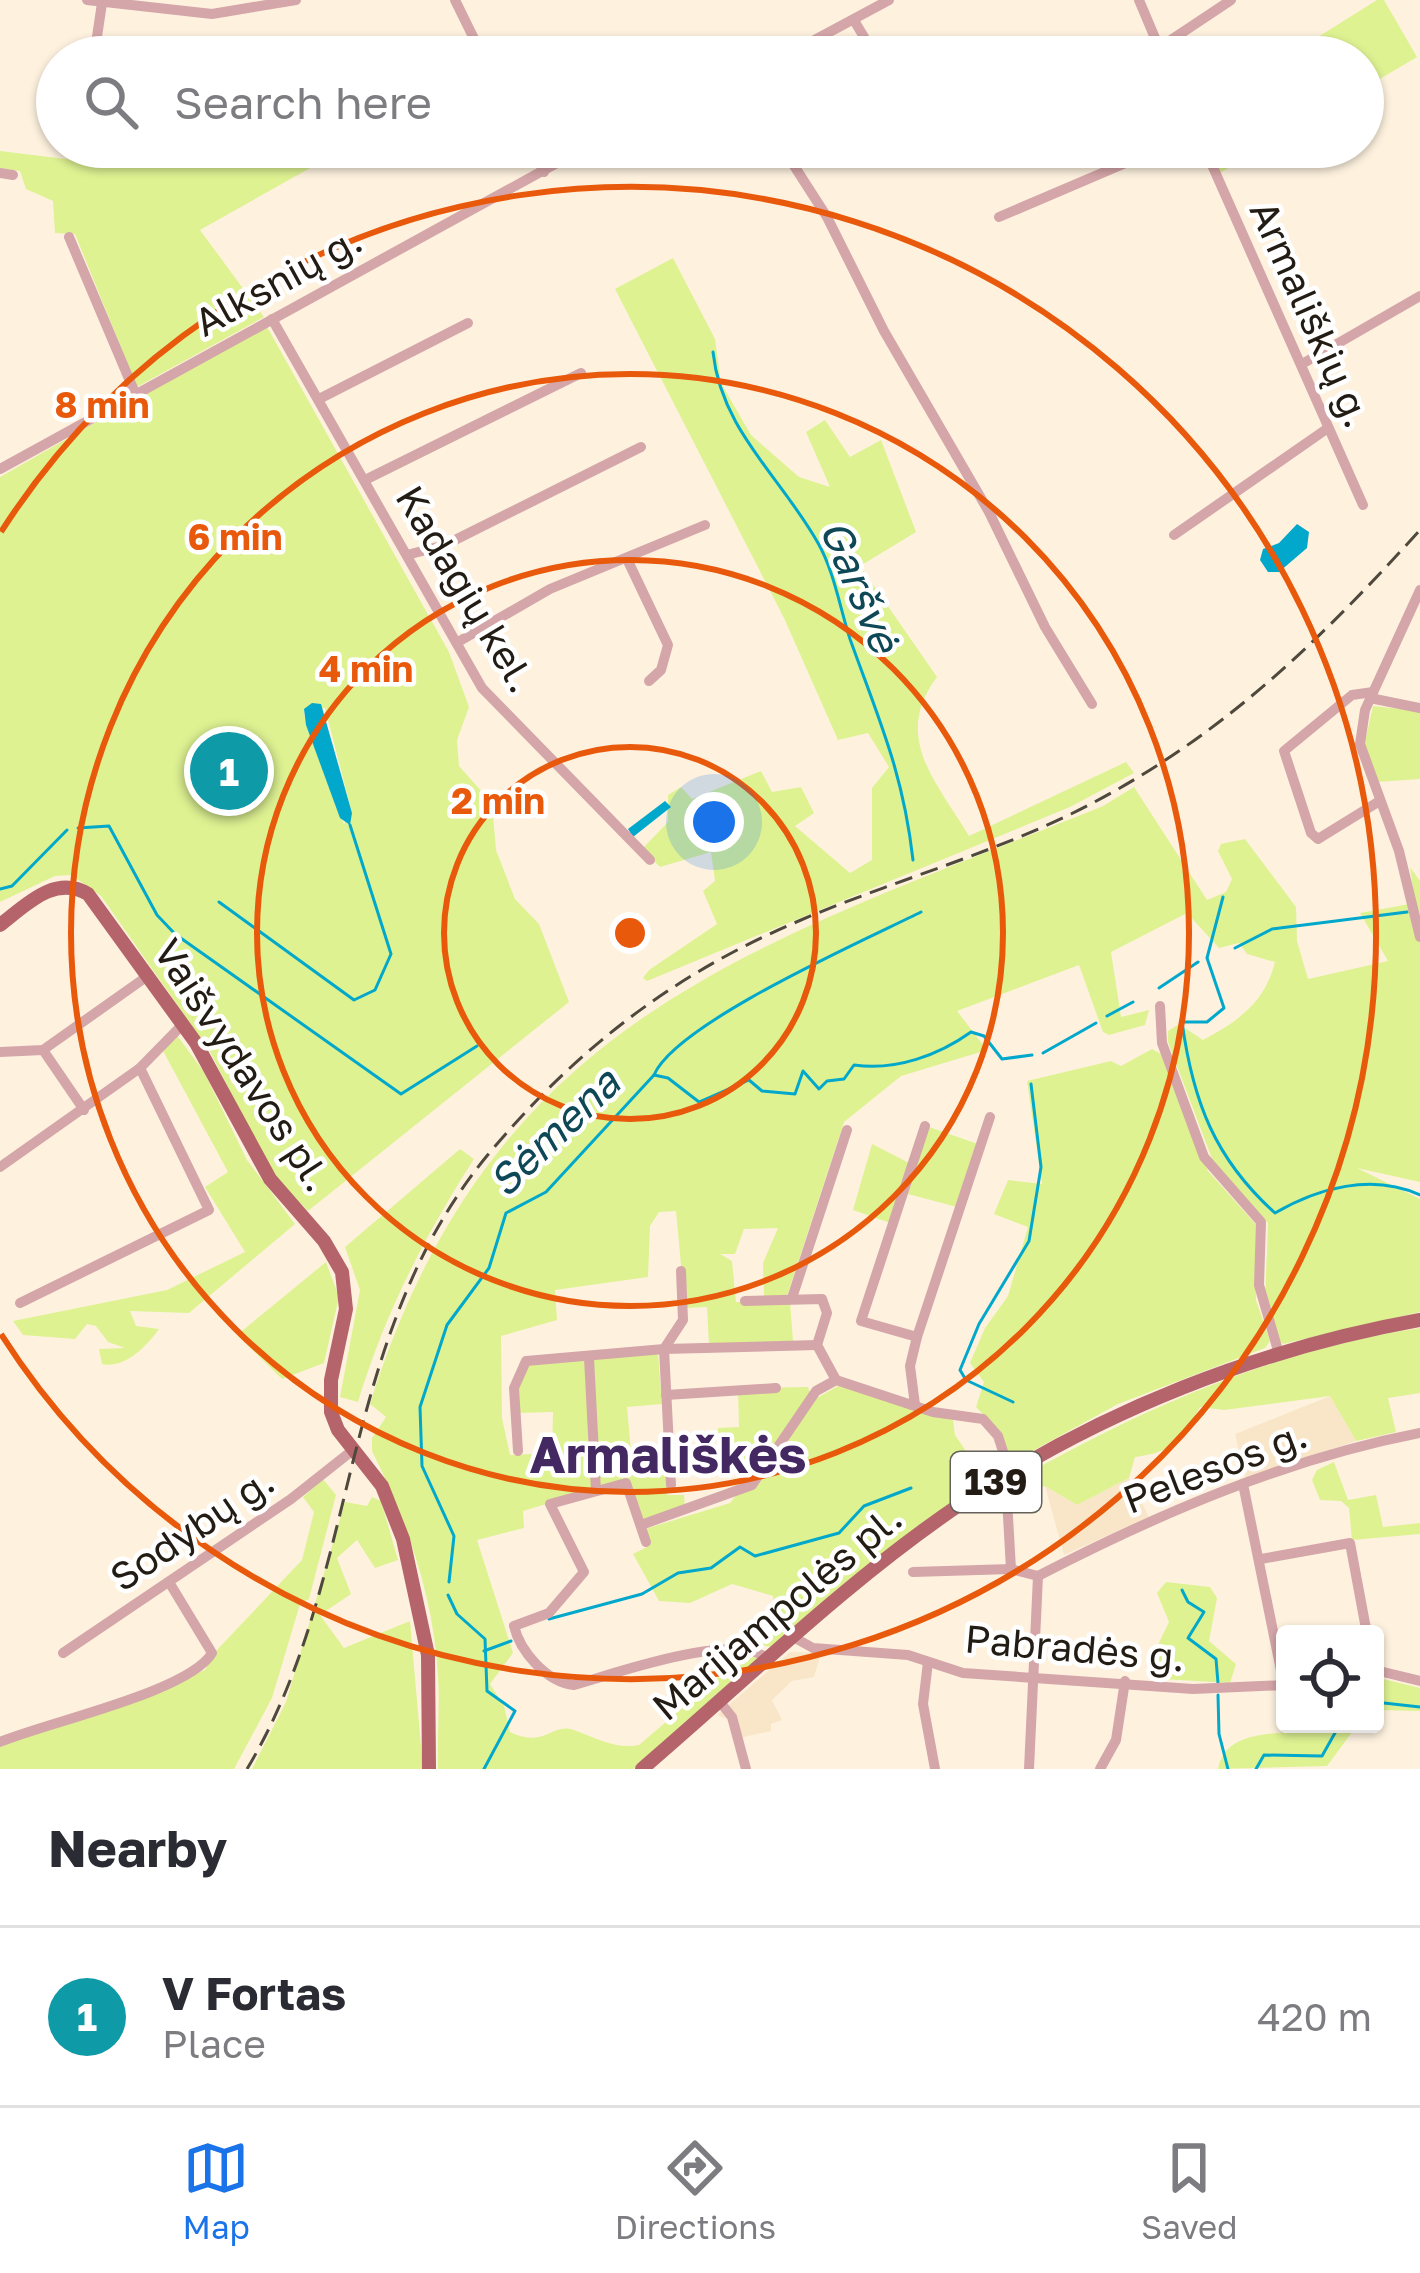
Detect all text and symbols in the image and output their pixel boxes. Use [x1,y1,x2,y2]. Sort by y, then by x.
search box [36,36,1384,168]
icon: search [78,69,144,135]
text: Search here [174,75,432,129]
street label: Armališkių g. [1241,193,1382,434]
street label: Alksnių g. [186,215,370,346]
text: 8 min [54,383,150,426]
street label: Kadagių kel. [386,477,546,700]
water label: Garšvė [811,512,912,662]
text: 6 min [187,515,283,558]
text: 4 min [319,647,413,690]
pin: 1 [190,726,268,816]
text: 2 min [451,779,545,822]
your location [684,792,744,852]
centre of rings [609,912,651,954]
street label: Vaišvydavos pl. [144,930,342,1200]
water label: Sėmena [478,1056,630,1206]
street label: Pelesos g. [1116,1410,1313,1523]
district label: Armališkės [529,1423,807,1484]
road number: 139 [951,1452,1041,1512]
street label: Sodybų g. [101,1457,282,1600]
street label: Marijampolės pl. [643,1494,911,1730]
street label: Pabradės g. [963,1614,1187,1681]
map controls [1276,1625,1384,1733]
button: locate [1276,1625,1384,1733]
text: Nearby [48,1817,227,1878]
text: V Fortas [162,1966,346,2020]
text: 1 [77,1993,97,2040]
text: 420 m [1257,1993,1372,2040]
text: Place [162,2020,266,2067]
tab: Map [183,2135,250,2246]
tab: Directions [615,2135,776,2246]
tab: Saved [1141,2135,1237,2246]

